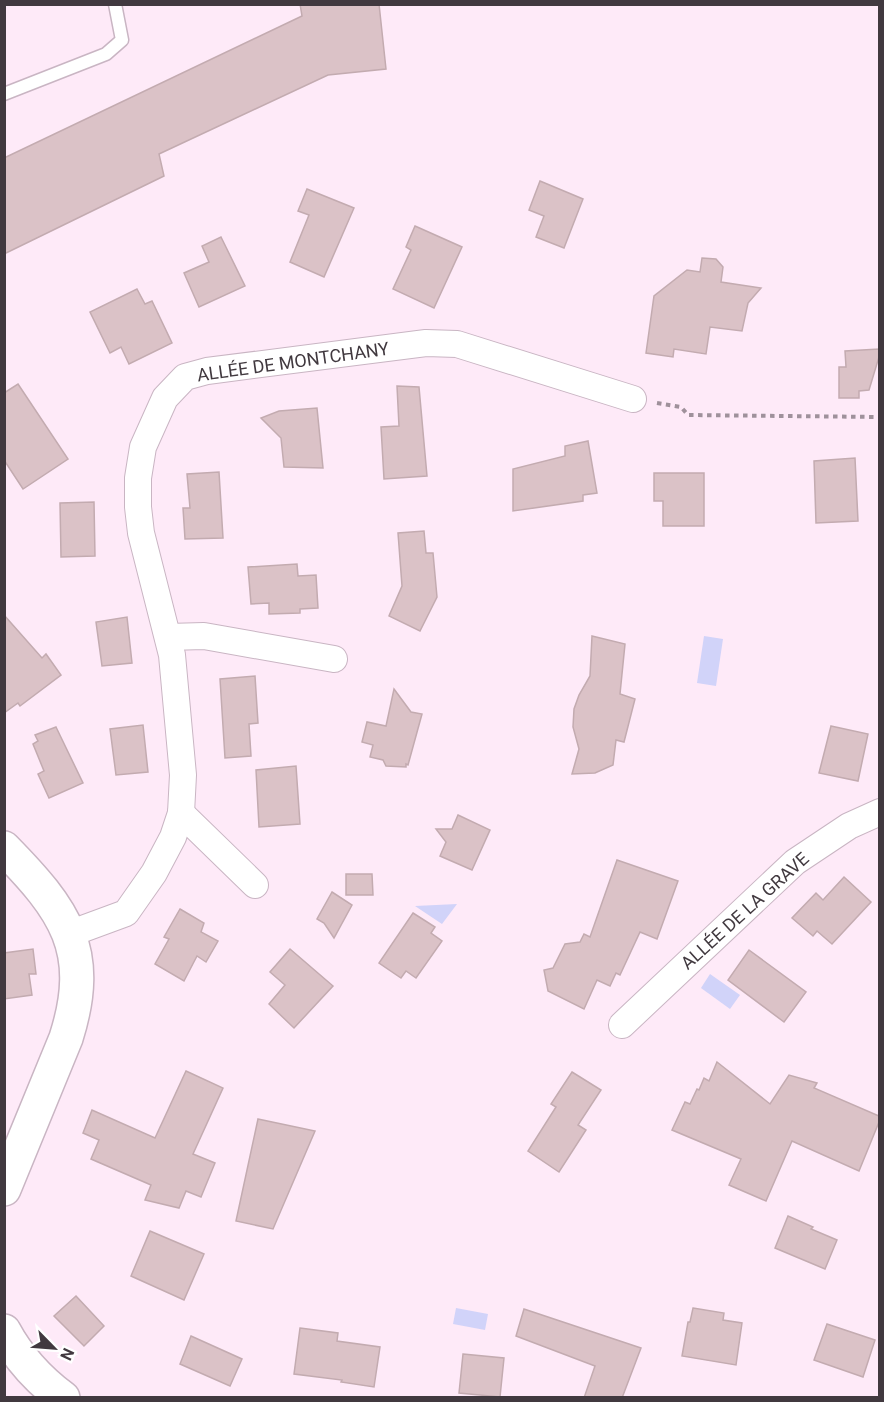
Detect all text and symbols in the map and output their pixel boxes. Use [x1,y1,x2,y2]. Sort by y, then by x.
street label: ALLÉE DE MONTCHANY [196,338,390,385]
street label: ALLÉE DE LA GRAVE [676,848,813,974]
north arrow [24,1318,84,1378]
text: N [56,1345,78,1363]

